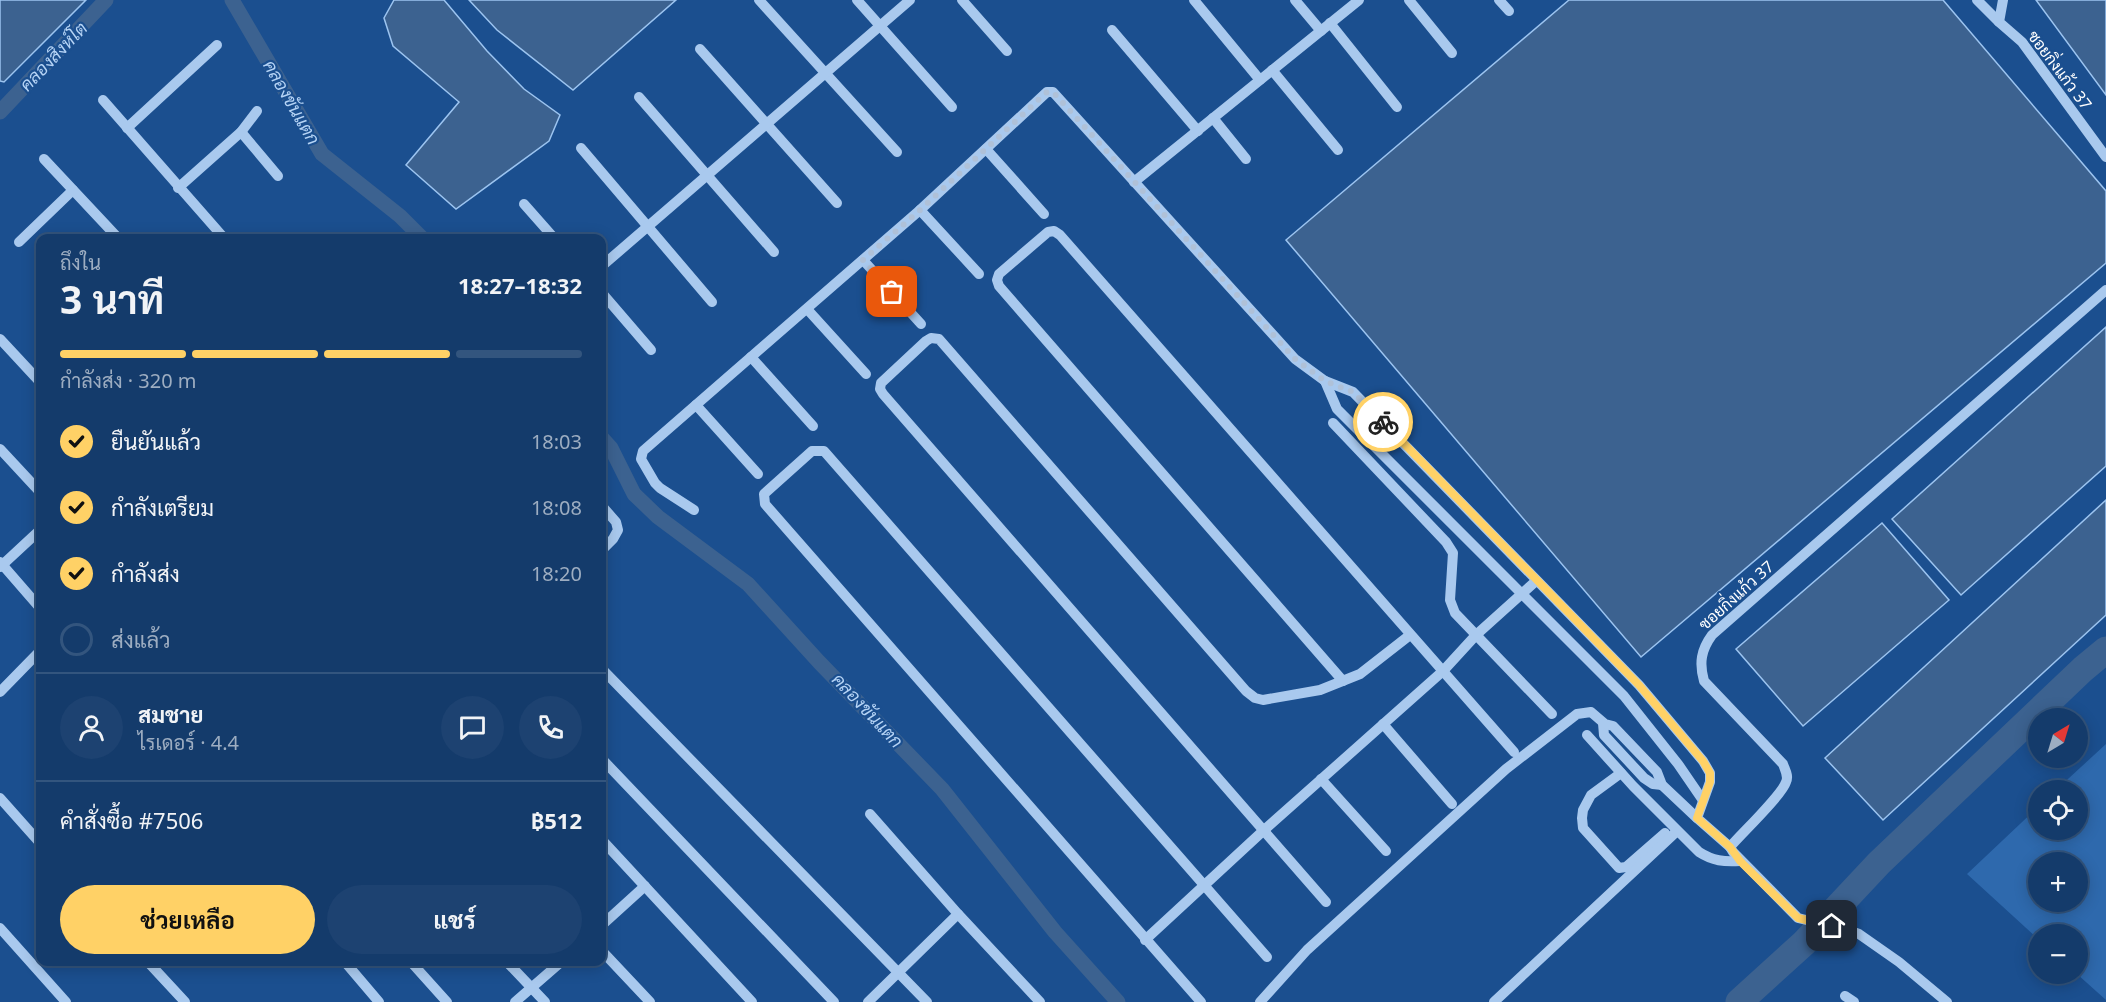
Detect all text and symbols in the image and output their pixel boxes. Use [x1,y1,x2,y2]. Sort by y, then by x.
water label: คลองสิงห์โต [14,16,92,96]
street label: ซอยกิ่งแก้ว 37 [2023,24,2099,114]
water label: คลองขันแตก [258,55,326,149]
text: ถึงใน [60,249,101,276]
pin [866,266,917,317]
text: 18:27–18:32 [458,270,582,300]
text: 3 นาที [60,272,164,325]
icon: bag [875,275,908,308]
text: กำลังส่ง · 320 m [60,367,197,394]
courier [1353,392,1413,452]
icon: bike [1367,406,1400,439]
icon: check [60,425,93,458]
text: ยืนยันแล้ว [111,426,201,456]
text: 18:03 [531,428,582,455]
icon: check [60,491,93,524]
text: กำลังเตรียม [111,492,214,522]
text: 18:08 [531,494,582,521]
street label: ซอยกิ่งแก้ว 37 [1692,554,1778,635]
icon: check [60,557,93,590]
text: กำลังส่ง [111,558,180,588]
text: 18:20 [531,560,582,587]
text: ส่งแล้ว [111,624,171,654]
water label: คลองขันแตก [827,667,909,753]
button: person [60,696,123,759]
button: chat [441,696,504,759]
button: phone [519,696,582,759]
text: สมชาย [138,699,204,729]
north arrow [2028,708,2088,768]
map controls [2028,708,2088,984]
text: ไรเดอร์ · 4.4 [138,729,239,756]
button: locate [2028,780,2088,840]
text: คำสั่งซื้อ #7506 [60,805,203,835]
text: ฿512 [531,805,582,835]
button: + [2028,852,2088,912]
button: ช่วยเหลือ [60,885,315,954]
button: แชร์ [327,885,582,954]
pin [1806,900,1857,951]
icon: home [1815,909,1848,942]
button: − [2028,924,2088,984]

